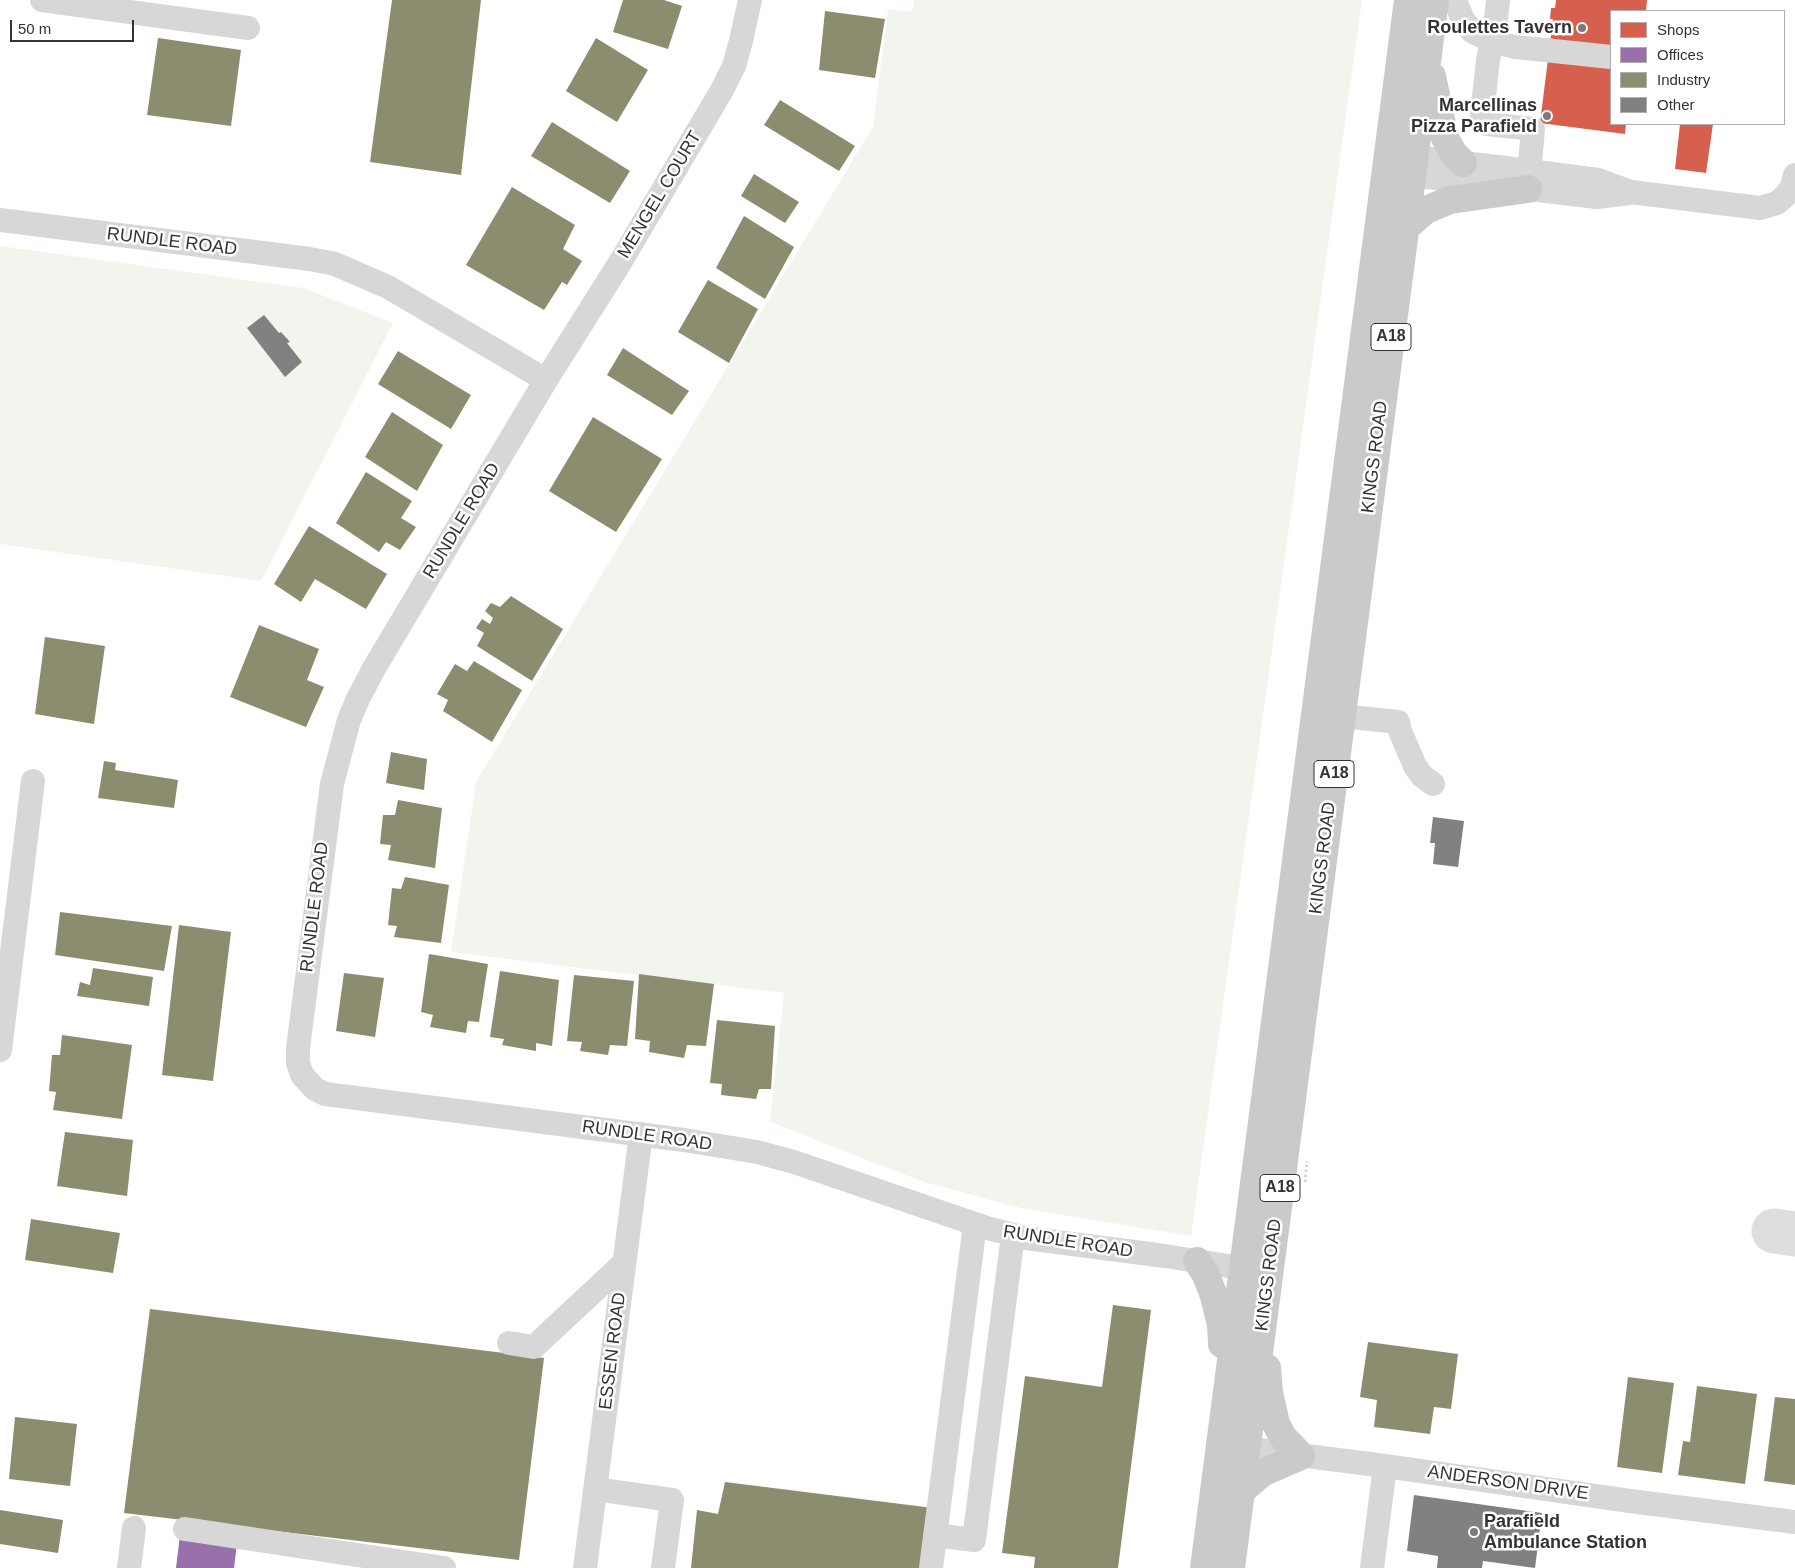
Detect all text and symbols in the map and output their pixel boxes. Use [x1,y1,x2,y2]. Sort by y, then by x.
scale bar [12,10,136,42]
legend [1610,10,1785,125]
place label: Roulettes Tavern [1427,17,1572,39]
text: 50 m [18,20,51,37]
text: Shops [1657,21,1700,38]
marker: Roulettes Tavern [1576,22,1588,34]
text: Offices [1657,46,1703,63]
text: Industry [1657,71,1710,88]
place label: Marcellinas Pizza Parafield [1411,95,1537,138]
text: Other [1657,96,1695,113]
marker: Marcellinas Pizza Parafield [1541,110,1553,122]
street label: MENGEL COURT [613,127,707,263]
street label: RUNDLE ROAD [106,223,238,261]
road number: A18 [1371,324,1411,351]
street label: KINGS ROAD [1357,400,1393,514]
street label: RUNDLE ROAD [419,459,505,583]
road number: A18 [1314,761,1354,788]
street label: KINGS ROAD [1305,801,1341,915]
street label: RUNDLE ROAD [296,841,334,973]
street label: RUNDLE ROAD [581,1116,713,1156]
road number: A18 [1260,1174,1300,1202]
street label: KINGS ROAD [1251,1218,1287,1332]
street label: RUNDLE ROAD [1002,1221,1134,1263]
street label: ESSEN ROAD [595,1291,631,1411]
street label: ANDERSON DRIVE [1426,1461,1590,1505]
place label: Parafield Ambulance Station [1484,1511,1647,1554]
marker: Parafield Ambulance Station [1468,1526,1480,1538]

